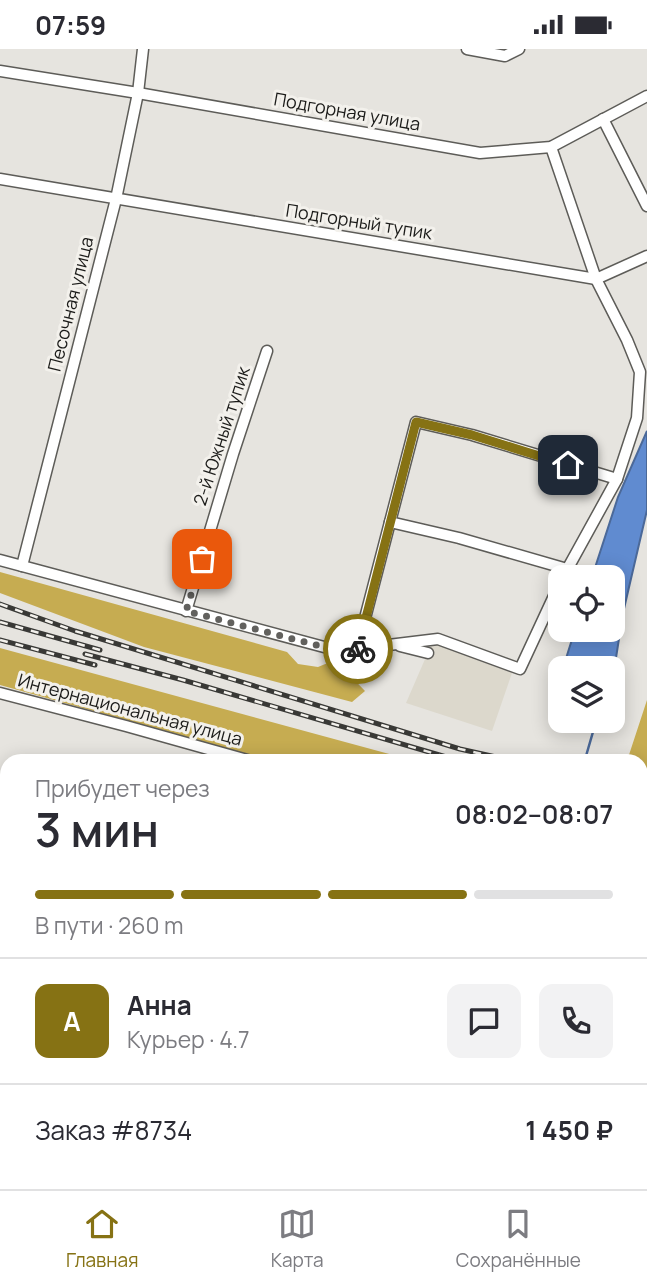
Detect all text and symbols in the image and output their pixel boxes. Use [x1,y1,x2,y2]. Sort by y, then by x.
text: 07:59 [35,7,106,43]
street label: Подгорная улица [272,86,422,136]
street label: Подгорный тупик [284,198,435,245]
street label: Песочная улица [42,234,98,374]
street label: 2-й Южный тупик [187,362,255,508]
pin [538,435,598,495]
icon: home [549,446,587,484]
pin [172,529,232,589]
icon: bag [183,540,221,578]
map controls [548,565,625,733]
button: locate [548,565,625,642]
courier [323,614,393,684]
icon: bike [339,630,377,668]
button: layers [548,656,625,733]
street label: Интернациональная улица [15,668,245,751]
text: Прибудет через [35,772,210,804]
text: 08:02–08:07 [455,796,613,832]
text: 3 мин [35,798,159,861]
text: В пути · 260 m [35,909,184,941]
button: chat [447,984,521,1058]
button: phone [539,984,613,1058]
text: Анна [127,987,192,1023]
text: А [63,1003,81,1039]
text: Курьер · 4.7 [127,1023,250,1055]
text: Заказ #8734 [35,1112,192,1148]
text: 1 450 ₽ [525,1112,613,1148]
tab: Главная [66,1205,139,1273]
tab: Карта [271,1205,324,1273]
tab: Сохранённые [456,1205,581,1273]

